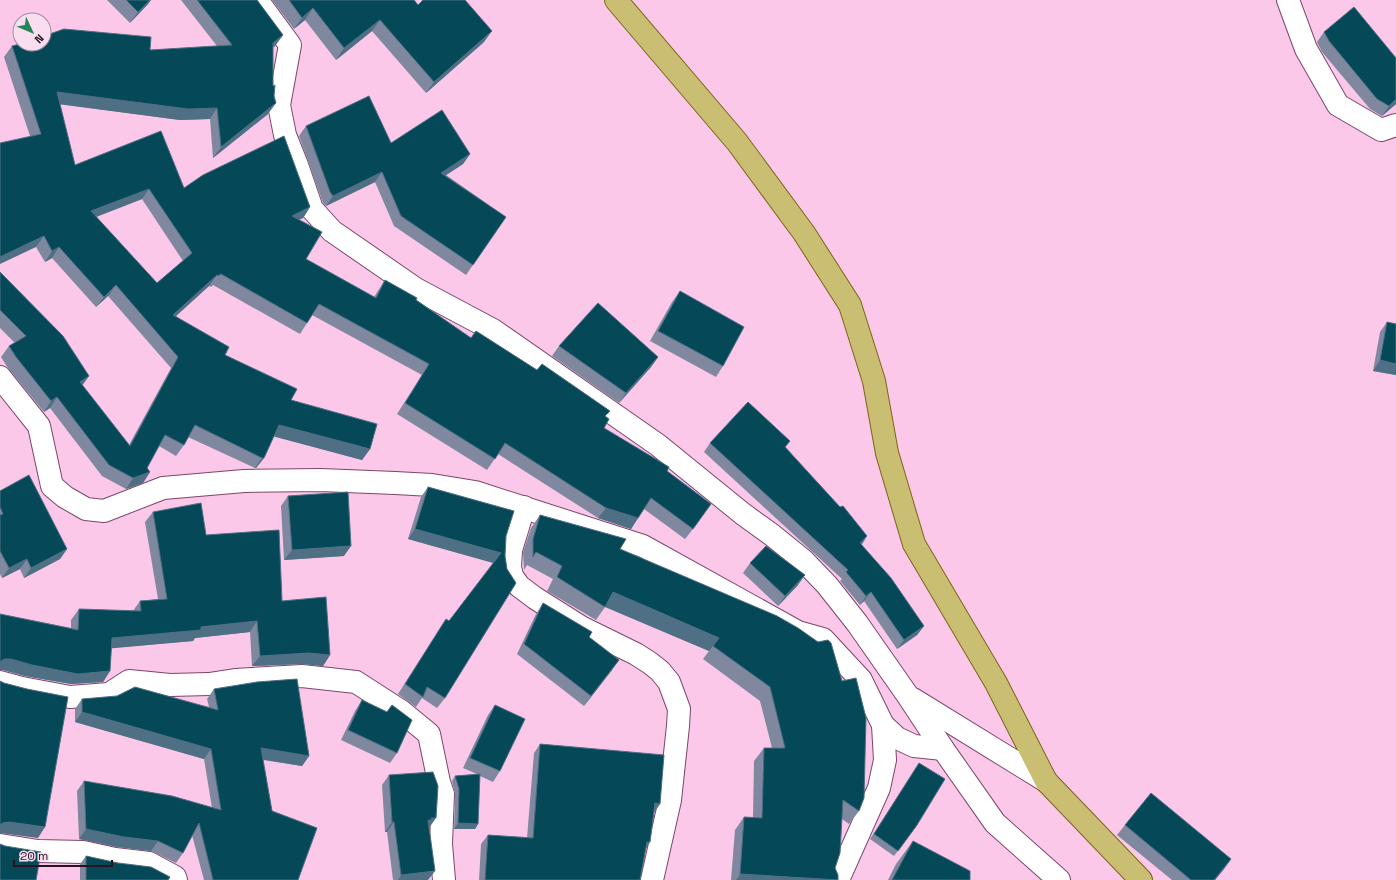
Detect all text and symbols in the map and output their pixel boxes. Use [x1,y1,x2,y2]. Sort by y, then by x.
north arrow [12,12,52,52]
text: N [32,31,47,46]
scale bar [14,842,112,868]
text: 20 m [20,848,48,864]

